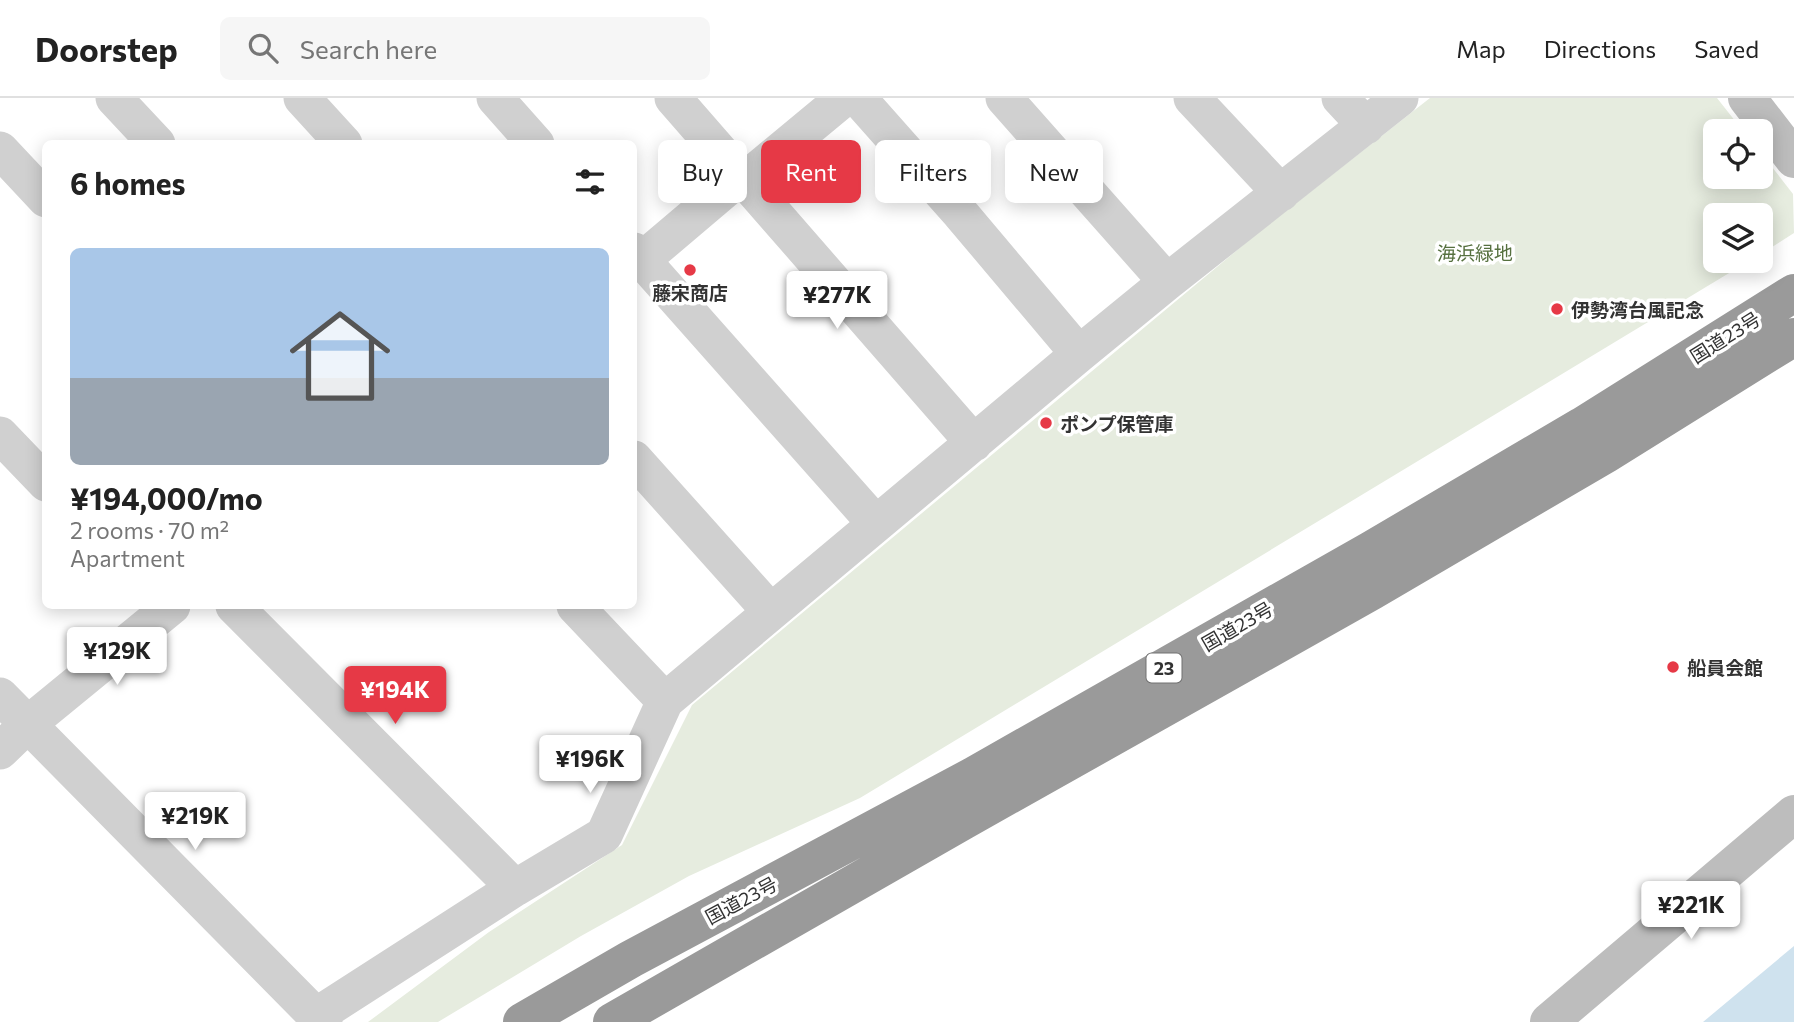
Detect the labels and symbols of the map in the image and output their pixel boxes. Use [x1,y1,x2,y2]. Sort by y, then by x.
park label: 海浜緑地 [1437,241,1513,264]
marker: 藤宋商店 [682,262,698,278]
pin: ¥277K [788,272,886,331]
place label: 藤宋商店 [652,281,728,304]
place label: 伊勢湾台風記念 [1571,298,1704,321]
marker: 伊勢湾台風記念 [1549,301,1565,317]
street label: 国道23号 [1686,306,1764,368]
place label: ポンプ保管庫 [1060,412,1173,435]
marker: ポンプ保管庫 [1038,415,1054,431]
street label: 国道23号 [1197,596,1277,656]
pin: ¥129K [68,628,166,687]
road number: 23 [1146,654,1182,682]
place label: 船員会館 [1687,656,1763,679]
marker: 船員会館 [1665,659,1681,675]
pin: ¥194K [346,666,444,726]
pin: ¥196K [541,736,639,795]
pin: ¥219K [146,792,244,852]
street label: 国道23号 [701,871,781,929]
pin: ¥221K [1642,882,1740,941]

